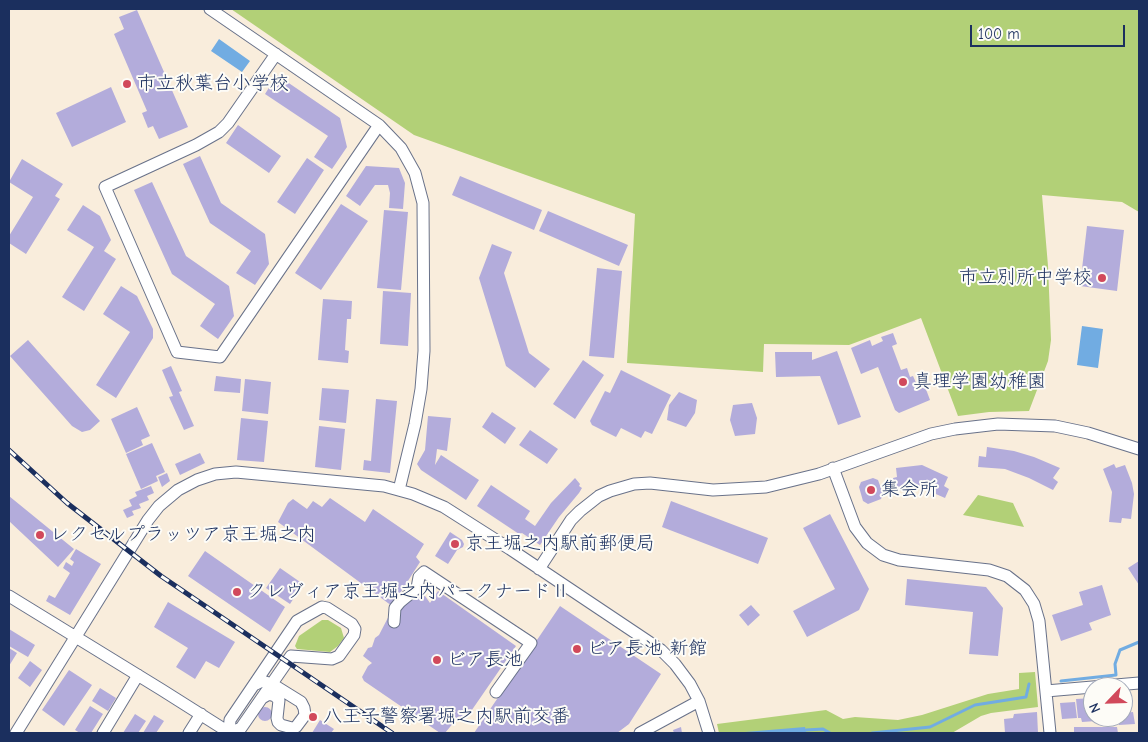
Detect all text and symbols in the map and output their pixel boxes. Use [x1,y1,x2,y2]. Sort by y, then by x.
scale bar [973,15,1128,47]
text: 100 m [978,25,1020,43]
place label: 市立秋葉台小学校 [137,73,289,95]
marker: 市立秋葉台小学校 [121,78,133,90]
place label: 市立別所中学校 [959,267,1092,289]
marker: 市立別所中学校 [1096,272,1108,284]
place label: 真理学園幼稚園 [913,371,1046,393]
marker: 真理学園幼稚園 [897,376,909,388]
place label: 集会所 [881,479,938,501]
marker: 集会所 [865,484,877,496]
place label: レクセルプラッツア京王堀之内 [50,524,316,546]
marker: レクセルプラッツア京王堀之内 [34,529,46,541]
place label: 京王堀之内駅前郵便局 [465,533,655,555]
marker: 京王堀之内駅前郵便局 [449,538,461,550]
place label: クレヴィア京王堀之内パークナードⅡ [247,581,570,603]
marker: クレヴィア京王堀之内パークナードⅡ [231,586,243,598]
place label: ビア長池 新館 [587,638,707,660]
marker: ビア長池 新館 [571,643,583,655]
place label: ビア長池 [447,649,523,671]
marker: ビア長池 [431,654,443,666]
north arrow [1083,677,1133,727]
text: N [1085,700,1104,716]
place label: 八王子警察署堀之内駅前交番 [323,706,570,728]
marker: 八王子警察署堀之内駅前交番 [307,711,319,723]

